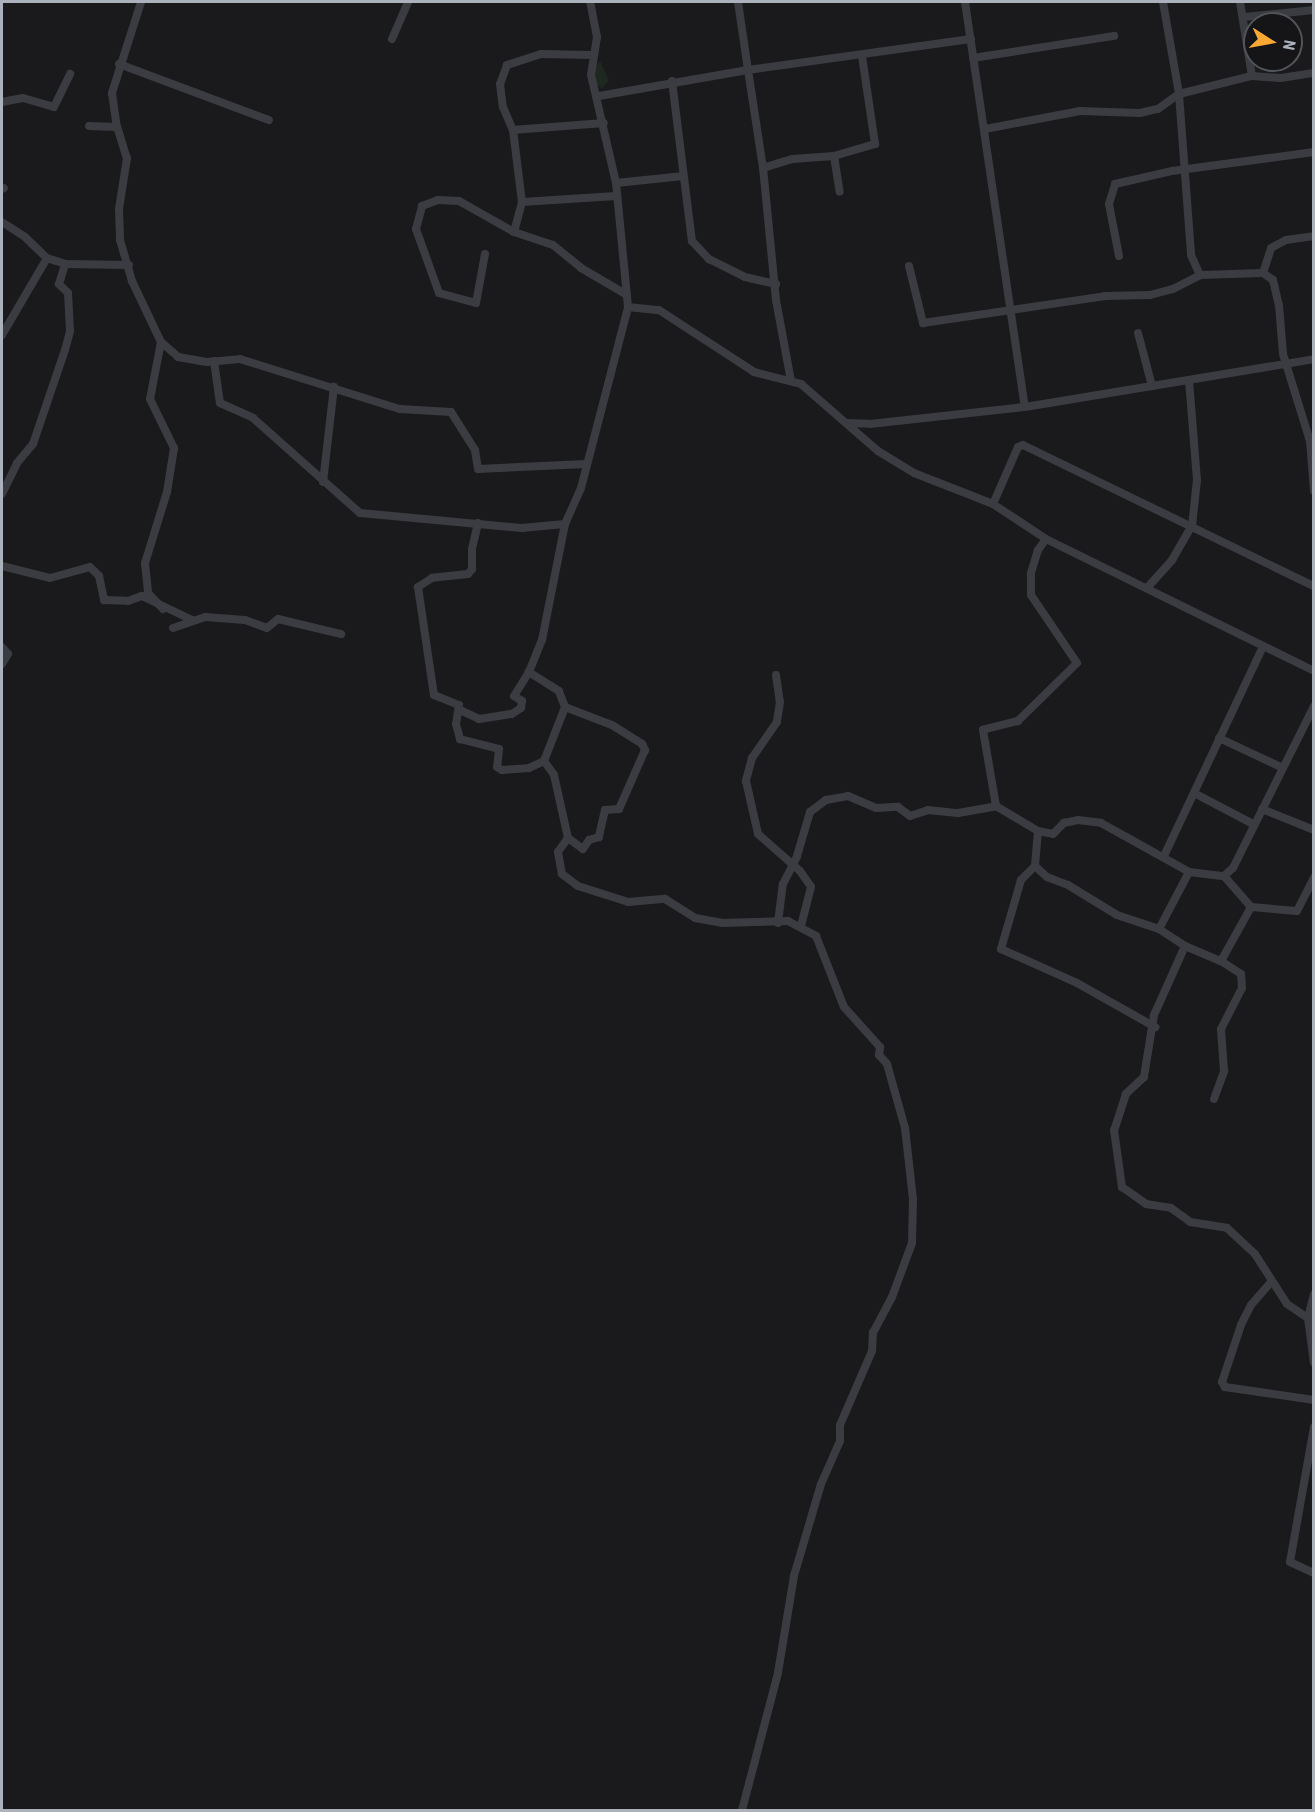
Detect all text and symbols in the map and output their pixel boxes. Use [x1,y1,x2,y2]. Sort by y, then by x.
north arrow [1243,12,1303,72]
text: N [1279,39,1299,52]

